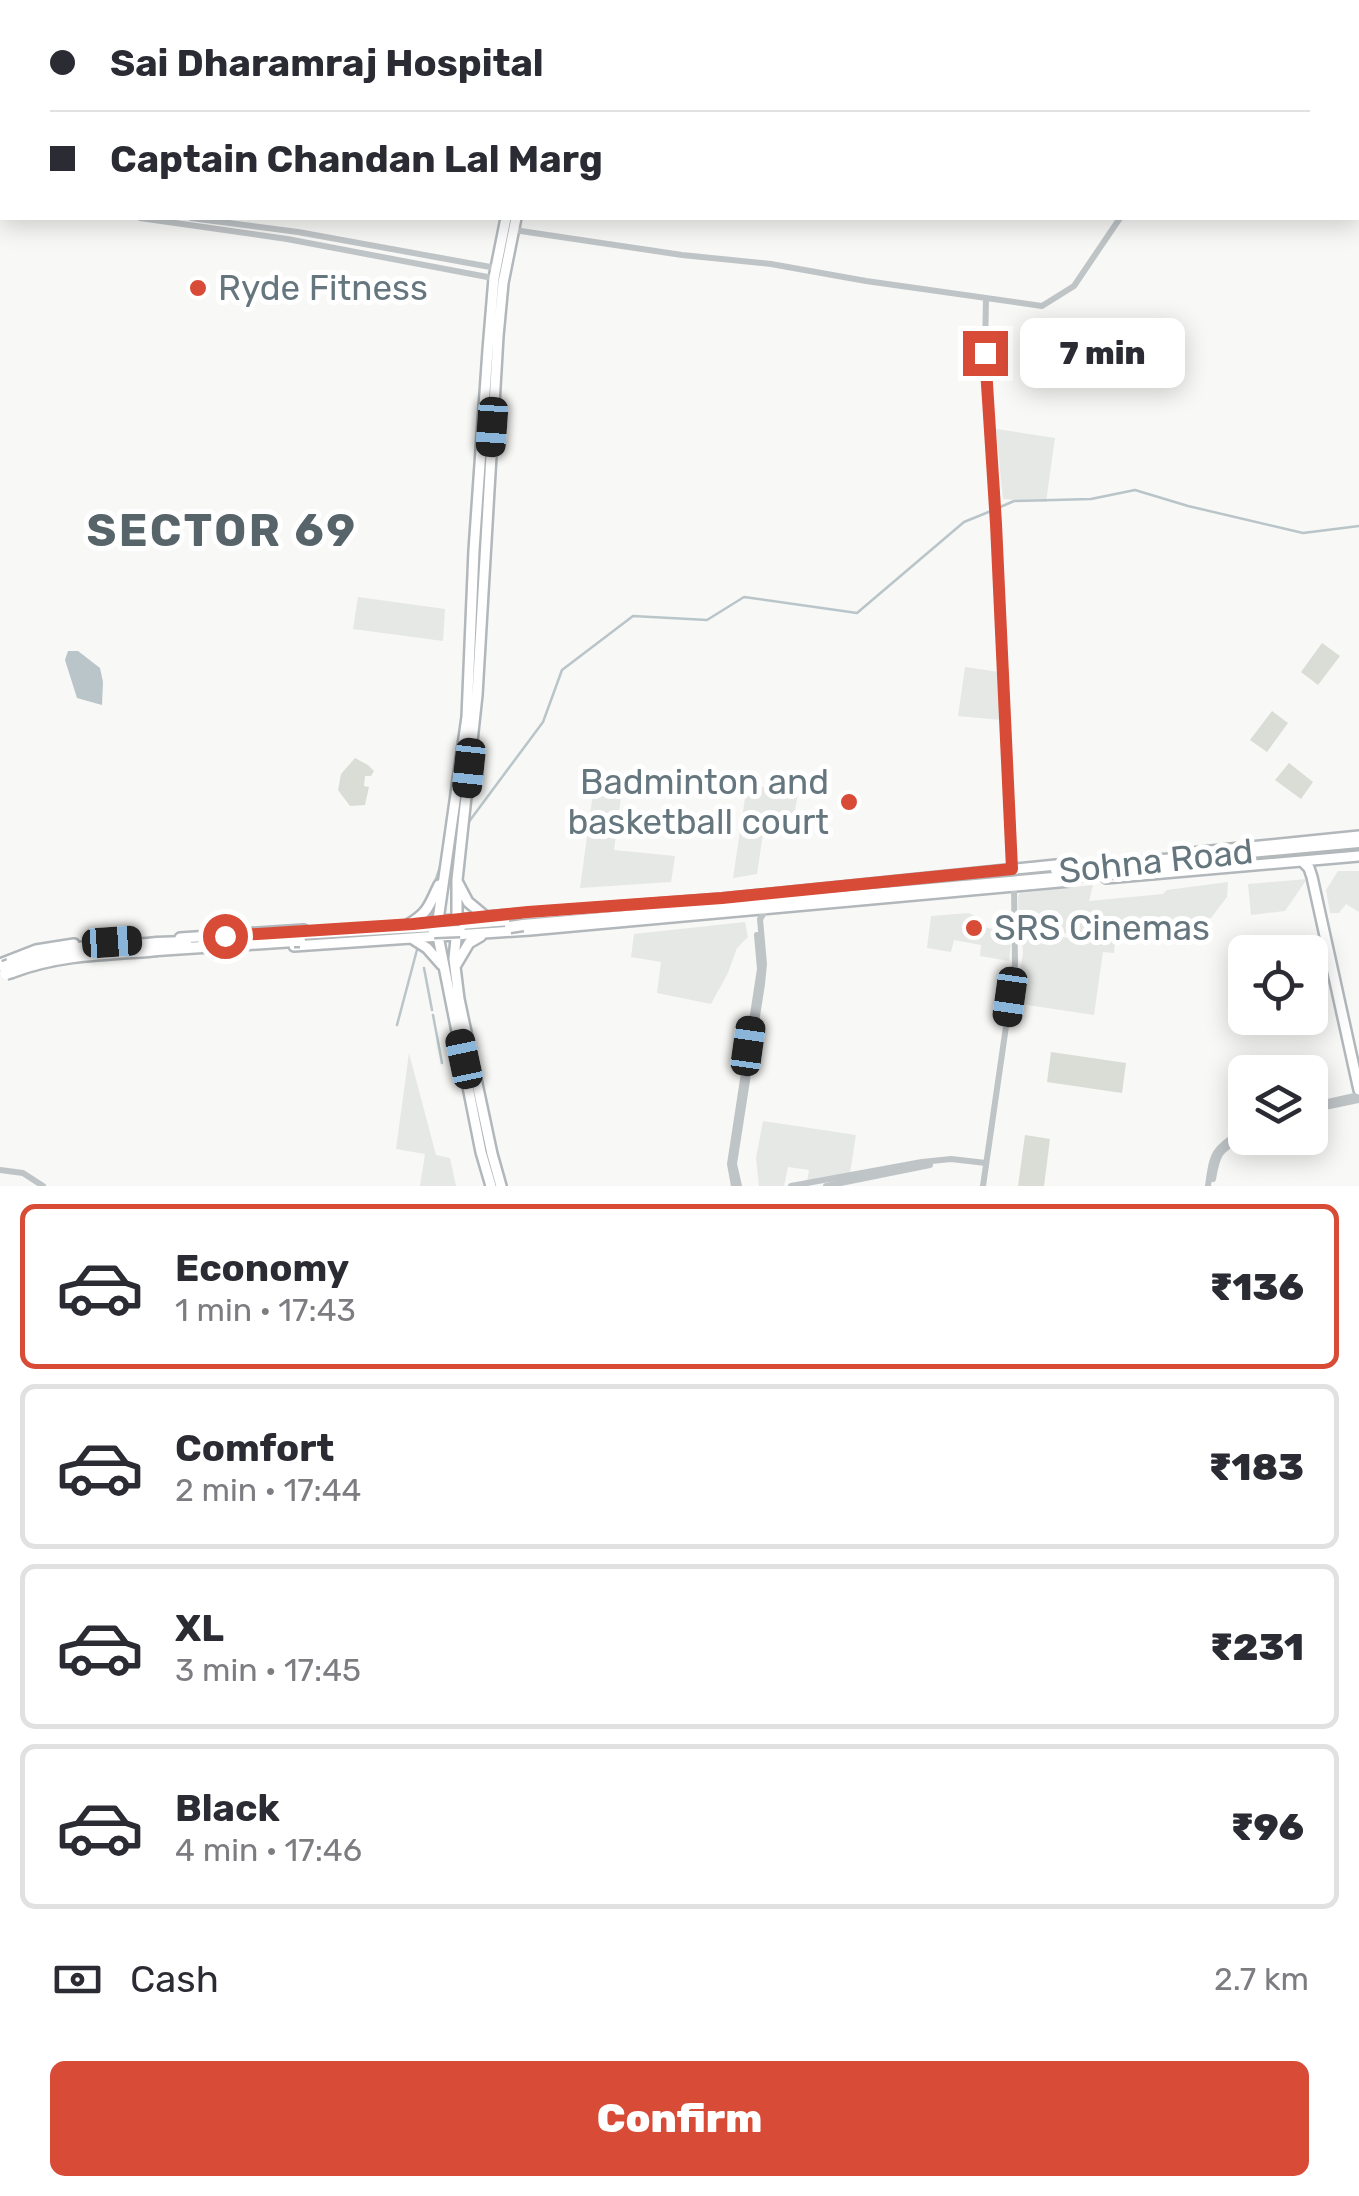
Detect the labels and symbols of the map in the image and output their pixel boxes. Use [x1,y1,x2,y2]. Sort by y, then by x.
place label: Ryde Fitness [218,267,428,309]
marker: Ryde Fitness [187,277,209,299]
callout: 7 min [1020,318,1185,388]
route end [963,331,1008,376]
car [475,396,509,458]
district label: SECTOR 69 [86,504,358,557]
car [451,737,487,799]
place label: Badminton and basketball court [567,761,829,843]
marker: Badminton and basketball court [838,791,860,813]
street label: Sohna Road [1057,830,1255,892]
place label: SRS Cinemas [994,907,1210,949]
route start [203,914,248,959]
marker: SRS Cinemas [963,917,985,939]
car [81,925,143,959]
car [991,965,1029,1029]
car [729,1014,767,1078]
car [443,1027,485,1091]

